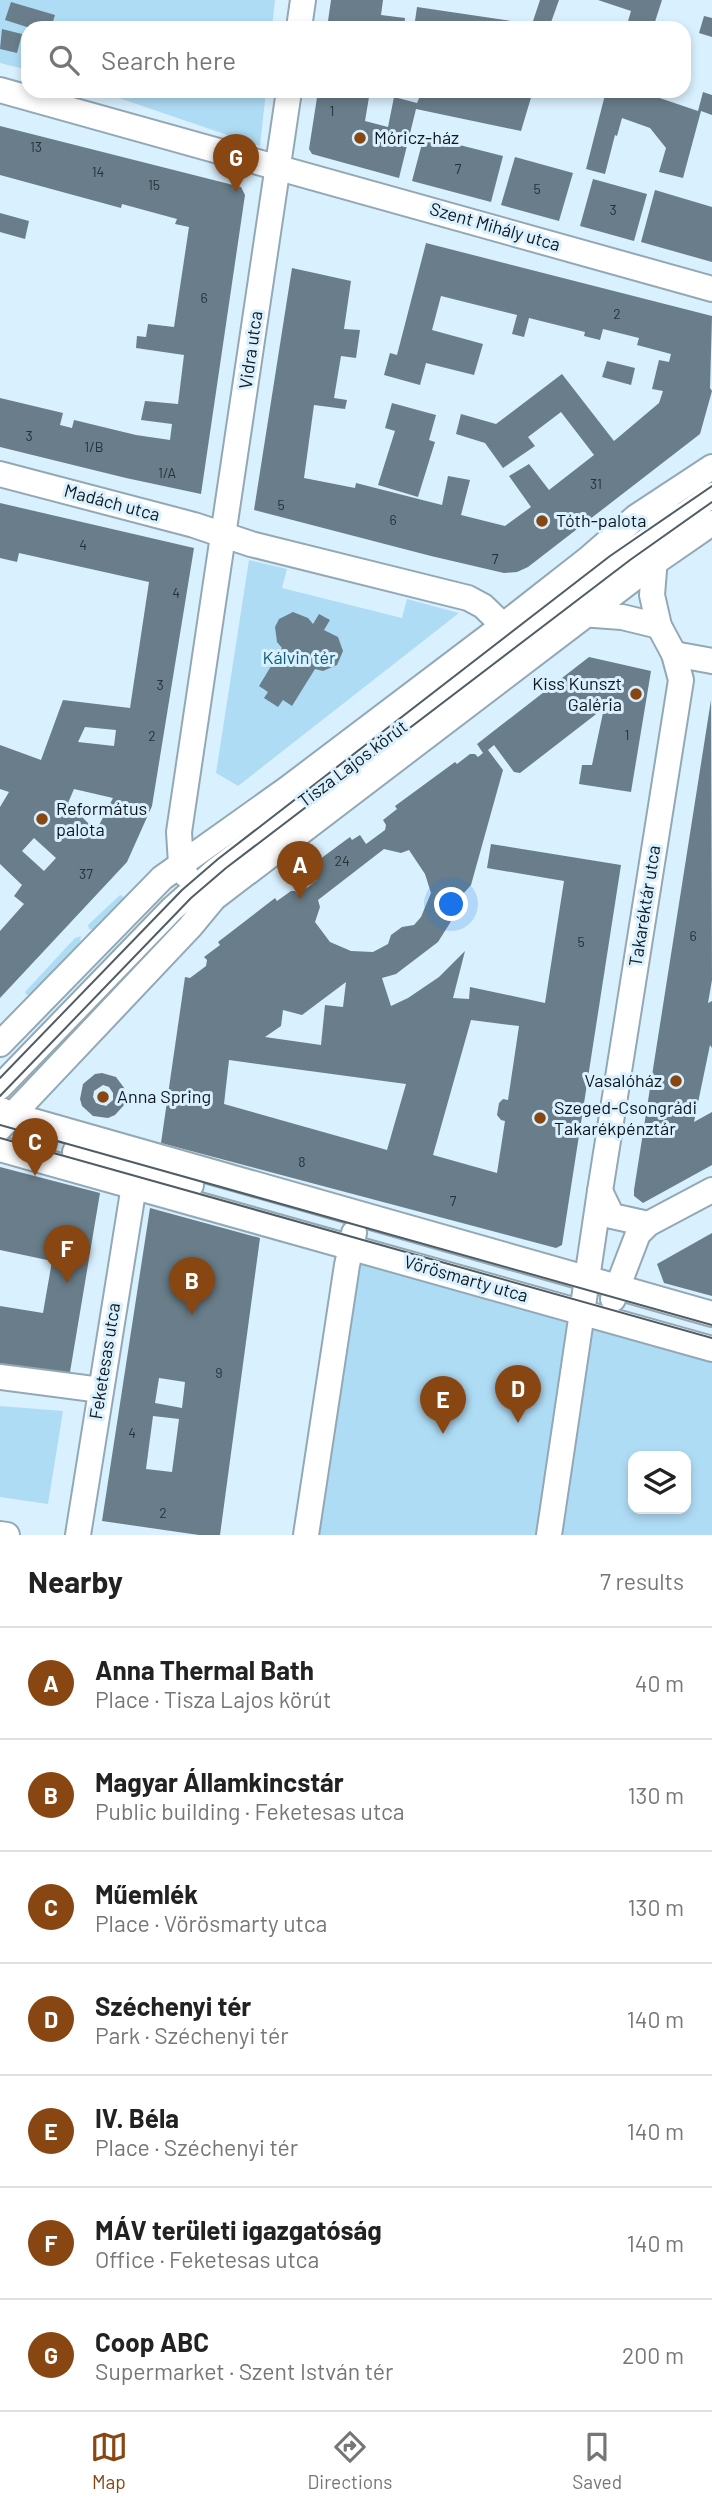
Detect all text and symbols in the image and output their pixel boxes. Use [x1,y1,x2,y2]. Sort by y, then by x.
search box [21,21,691,98]
icon: search [45,41,83,79]
text: Search here [101,44,236,75]
house number: 1 [330,102,334,119]
place label: Móricz-ház [374,126,459,148]
marker: Móricz-ház [352,130,368,146]
pin: G [213,134,259,192]
house number: 13 [30,138,42,155]
house number: 7 [455,160,462,177]
house number: 14 [92,163,104,180]
house number: 15 [148,176,160,193]
house number: 5 [533,180,541,197]
street label: Szent Mihály utca [427,197,563,255]
house number: 3 [609,201,617,218]
house number: 6 [200,289,208,306]
house number: 2 [613,305,621,322]
street label: Vidra utca [234,309,266,390]
house number: 3 [25,427,33,444]
house number: 1/B [84,438,104,455]
house number: 1/A [158,464,176,481]
house number: 31 [590,475,602,492]
street label: Madách utca [62,479,162,525]
house number: 5 [277,496,285,513]
place label: Tóth-palota [556,509,646,531]
house number: 6 [389,511,397,528]
marker: Tóth-palota [534,513,550,529]
house number: 4 [79,536,87,553]
house number: 7 [492,550,499,567]
house number: 4 [172,584,180,601]
park label: Kálvin tér [262,646,336,668]
place label: Kiss Kunszt Galéria [532,672,622,715]
house number: 3 [156,676,164,693]
marker: Kiss Kunszt Galéria [628,686,644,702]
street label: Tisza Lajos körút [293,715,411,811]
house number: 1 [625,726,629,743]
house number: 2 [148,727,156,744]
place label: Református palota [56,797,147,840]
marker: Református palota [34,811,50,827]
pin: A [277,841,323,899]
street label: Takaréktár utca [624,844,664,968]
house number: 24 [334,852,350,869]
house number: 37 [79,865,93,882]
your location [434,887,468,921]
house number: 6 [689,927,697,944]
house number: 5 [577,933,585,950]
place label: Vasalóház [585,1069,662,1091]
marker: Vasalóház [668,1073,684,1089]
place label: Anna Spring [117,1085,211,1107]
marker: Anna Spring [95,1089,111,1105]
place label: Szeged-Csongrádi Takarékpénztár [554,1096,697,1139]
marker: Szeged-Csongrádi Takarékpénztár [532,1110,548,1126]
pin: C [12,1118,58,1176]
house number: 8 [298,1153,306,1170]
house number: 7 [450,1192,457,1209]
pin: F [44,1225,90,1283]
street label: Vörösmarty utca [402,1250,531,1306]
pin: B [169,1257,215,1315]
street label: Feketesas utca [84,1301,124,1421]
house number: 9 [215,1364,223,1381]
pin: D [495,1365,541,1423]
pin: E [420,1376,466,1434]
house number: 4 [128,1424,136,1441]
map controls [628,1451,691,1514]
button: layers [628,1451,691,1514]
house number: 2 [159,1504,167,1521]
text: Nearby [28,1563,123,1599]
text: 7 results [600,1567,684,1595]
text: Anna Thermal Bath [95,1654,314,1685]
text: A [43,1669,59,1697]
text: 40 m [635,1669,684,1697]
text: Place · Tisza Lajos körút [95,1685,331,1713]
text: Magyar Államkincstár [95,1766,344,1797]
text: B [44,1781,58,1809]
text: 130 m [627,1781,684,1809]
text: Public building · Feketesas utca [95,1797,405,1825]
text: Műemlék [95,1878,198,1909]
text: C [44,1893,58,1921]
text: 130 m [627,1893,684,1921]
text: Place · Vörösmarty utca [95,1909,327,1937]
text: Széchenyi tér [95,1990,251,2021]
text: D [44,2005,58,2033]
text: 140 m [627,2005,684,2033]
text: Park · Széchenyi tér [95,2021,289,2049]
text: IV. Béla [95,2102,179,2133]
text: E [44,2117,58,2145]
text: 140 m [627,2117,684,2145]
text: Place · Széchenyi tér [95,2133,298,2161]
text: MÁV területi igazgatóság [95,2214,382,2245]
text: F [45,2229,57,2257]
text: 140 m [627,2229,684,2257]
text: Office · Feketesas utca [95,2245,319,2273]
text: Coop ABC [95,2326,209,2357]
text: G [44,2341,58,2369]
text: 200 m [622,2341,684,2369]
text: Supermarket · Szent István tér [95,2357,393,2385]
tab: Map [90,2428,128,2493]
tab: Directions [308,2428,393,2493]
tab: Saved [572,2428,622,2493]

